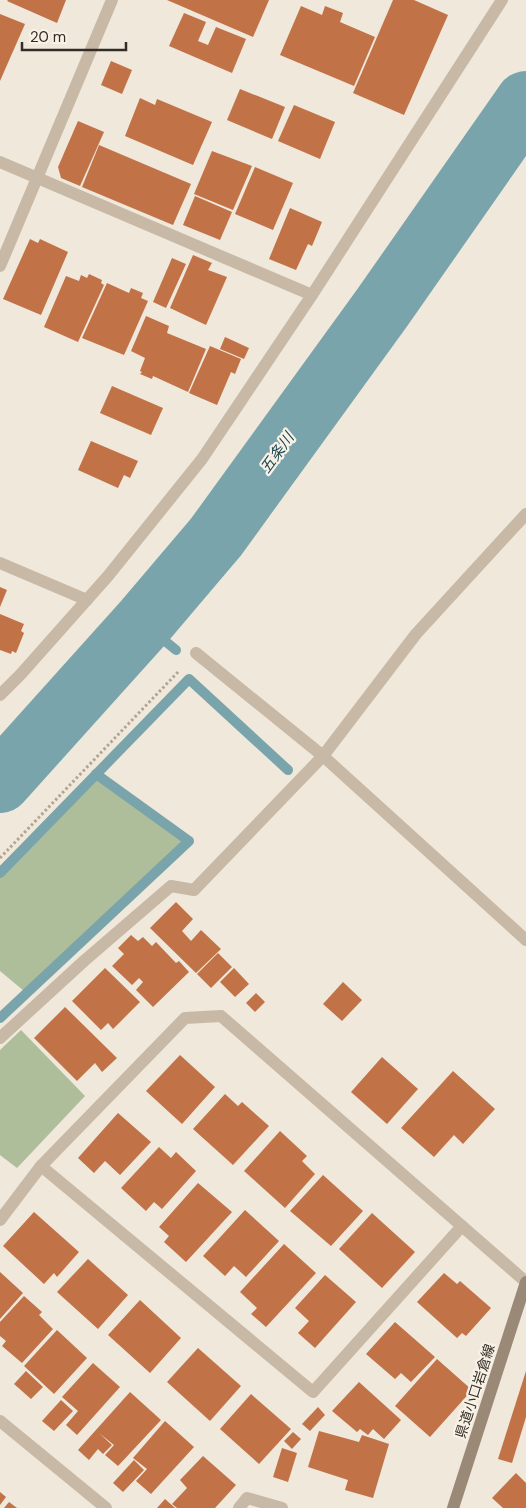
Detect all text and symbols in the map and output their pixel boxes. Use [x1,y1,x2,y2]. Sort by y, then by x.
scale bar [22,20,126,52]
text: 20 m [30,27,66,47]
water label: 五条川 [256,427,299,477]
street label: 県道小口岩倉線 [451,1342,499,1440]

